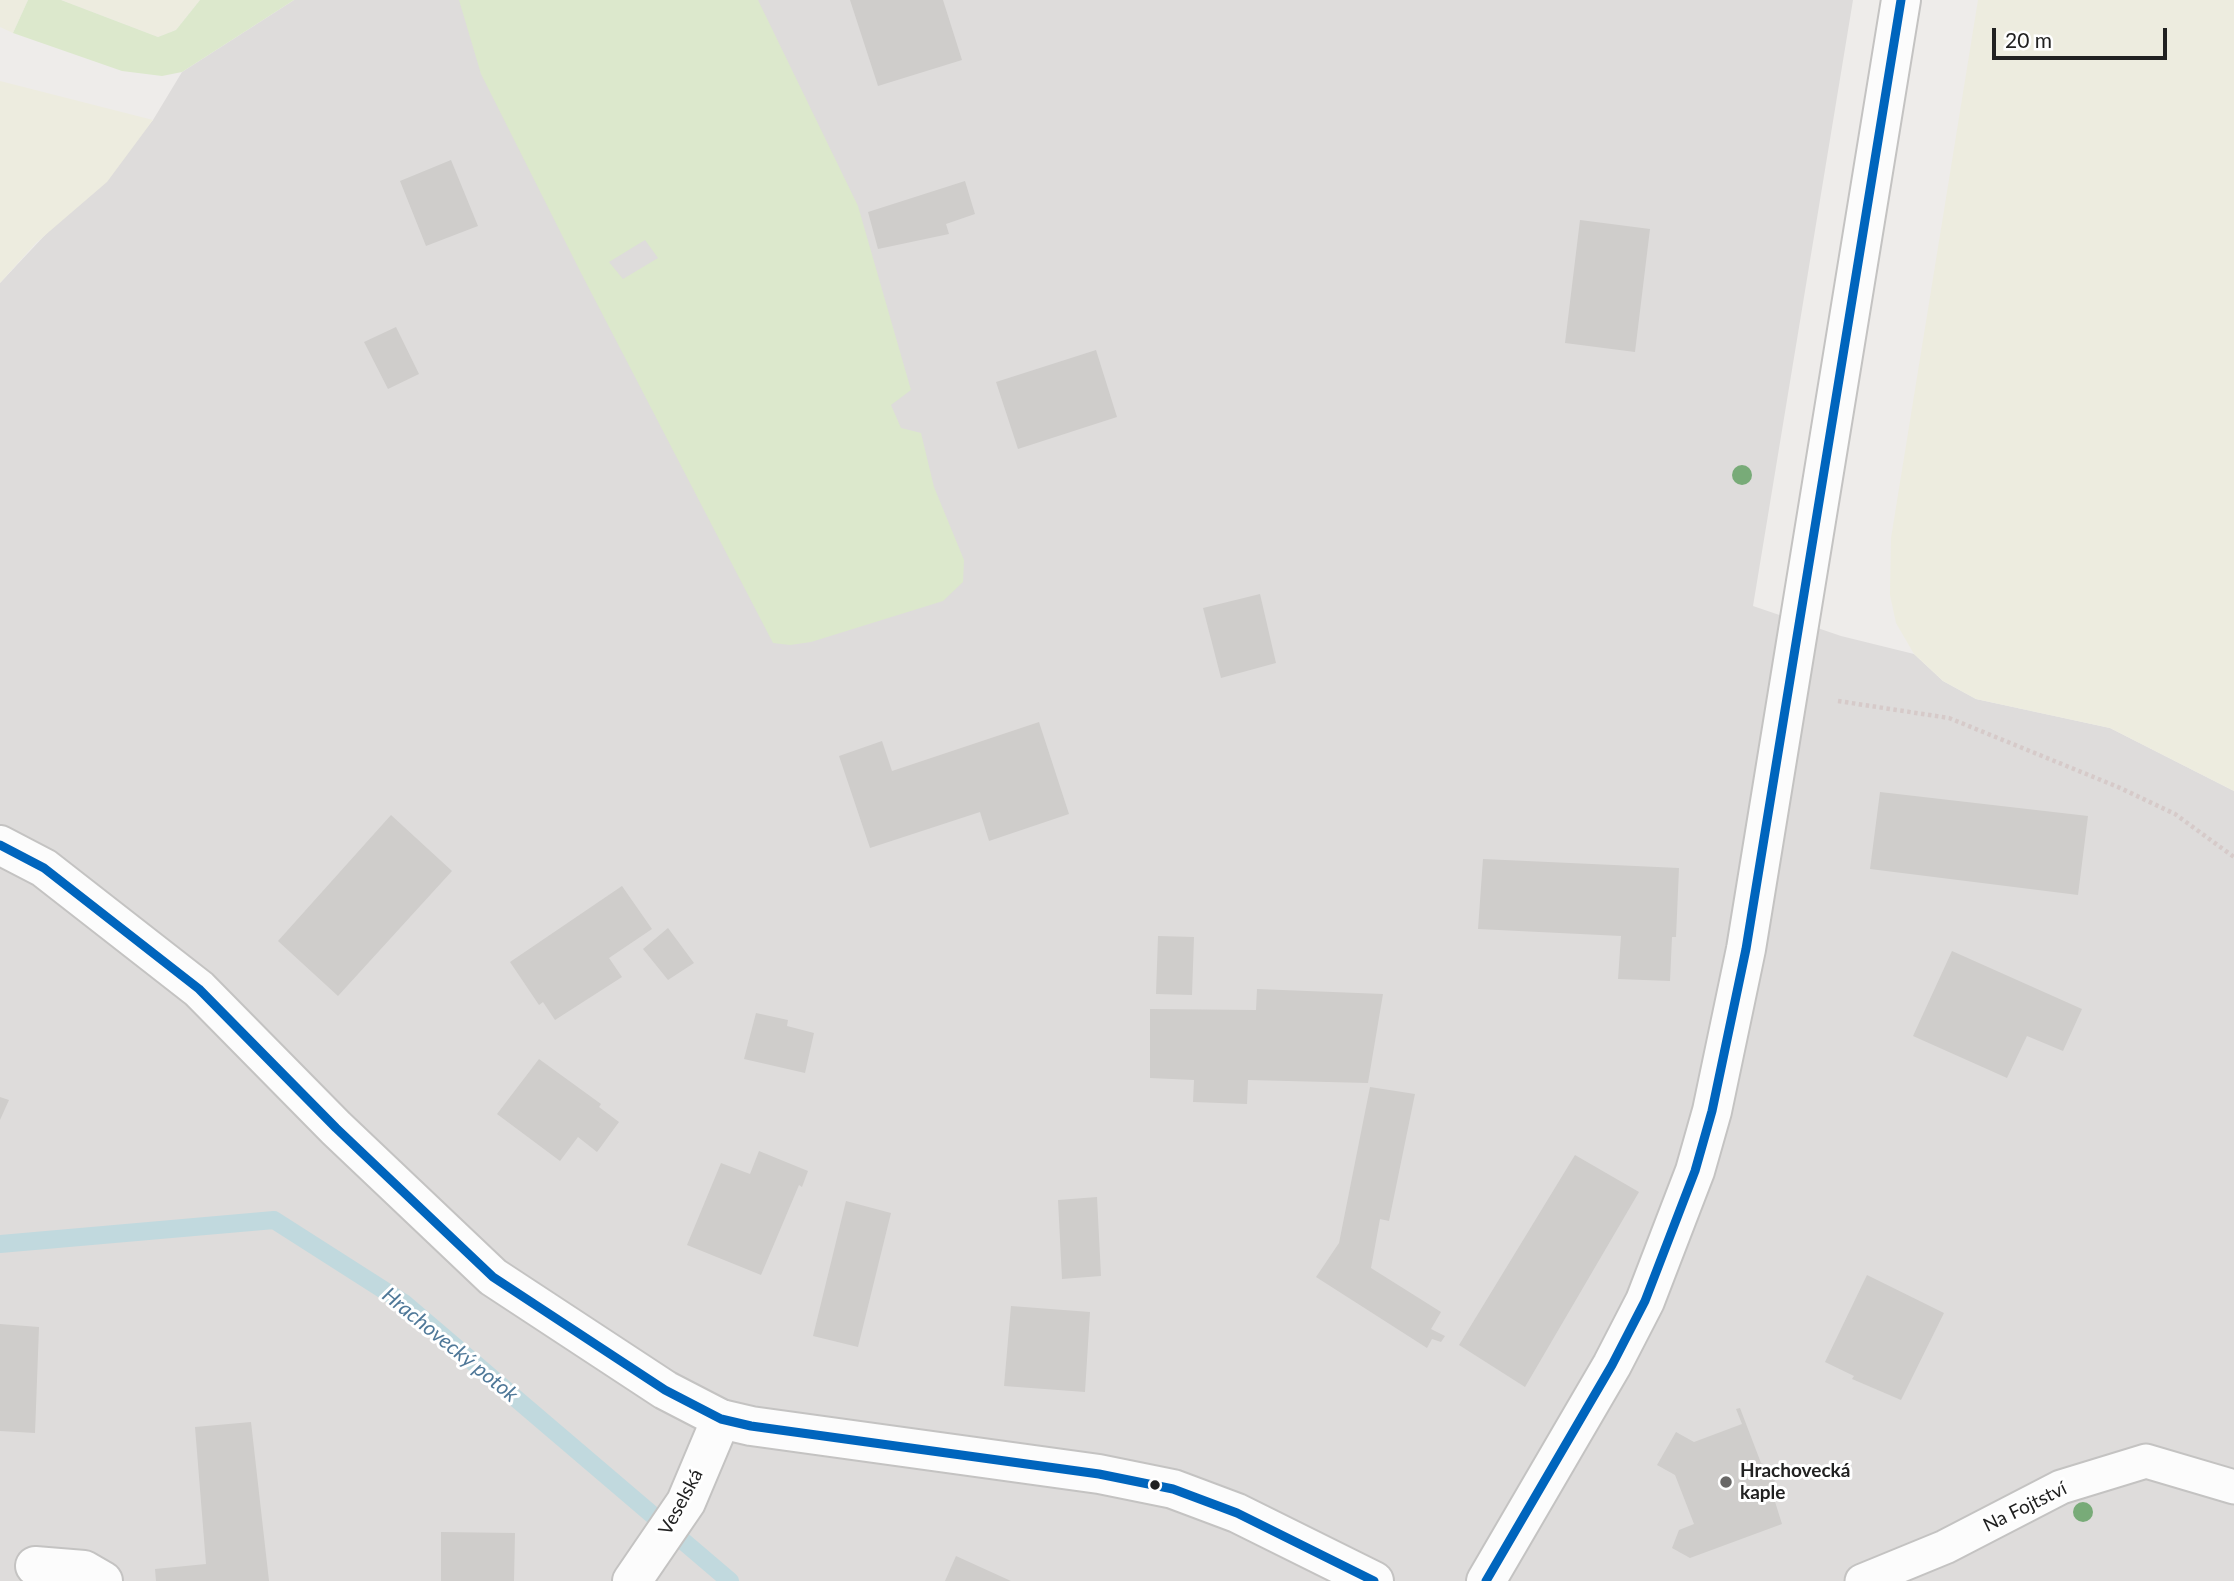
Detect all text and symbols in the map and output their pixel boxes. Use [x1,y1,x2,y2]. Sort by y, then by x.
scale bar [1996,14,2171,58]
text: 20 m [2005,27,2052,52]
water label: Hrachovecký potok [377,1282,523,1408]
place label: Hrachovecká kaple [1740,1460,1850,1504]
street label: Veselská [654,1465,708,1539]
marker: Hrachovecká kaple [1718,1474,1734,1490]
street label: Na Fojtství [1980,1477,2070,1537]
unlabelled marker [1148,1478,1162,1492]

